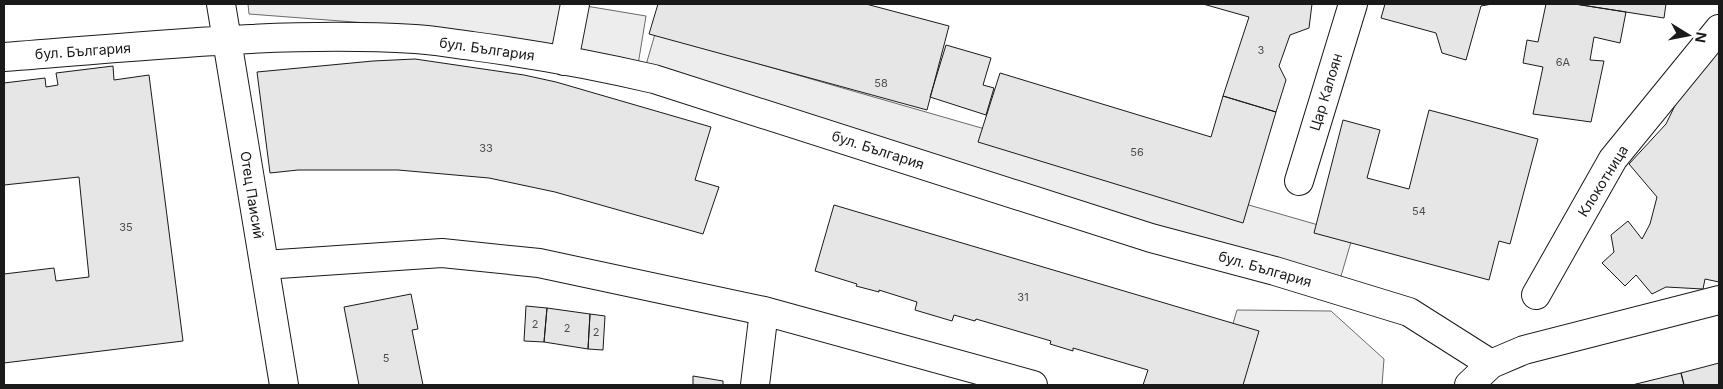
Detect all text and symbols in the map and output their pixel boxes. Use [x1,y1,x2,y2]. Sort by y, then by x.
north arrow [1663,10,1713,60]
text: N [1692,31,1711,44]
street label: бул. България [438,33,536,64]
street label: бул. България [34,39,132,62]
house number: 3 [1258,43,1265,57]
street label: Цар Калоян [1306,51,1345,133]
house number: 6А [1556,55,1571,69]
house number: 58 [874,76,888,90]
street label: бул. България [830,127,927,172]
house number: 33 [479,141,493,155]
street label: Клокотница [1574,142,1631,220]
house number: 56 [1130,145,1144,159]
street label: Отец Паисий [237,150,268,240]
house number: 54 [1412,204,1426,218]
house number: 35 [119,220,133,234]
street label: бул. България [1217,247,1314,290]
house number: 31 [1017,290,1029,304]
house number: 2 [532,317,538,331]
house number: 2 [564,321,570,335]
house number: 2 [593,325,599,339]
house number: 5 [383,351,390,365]

